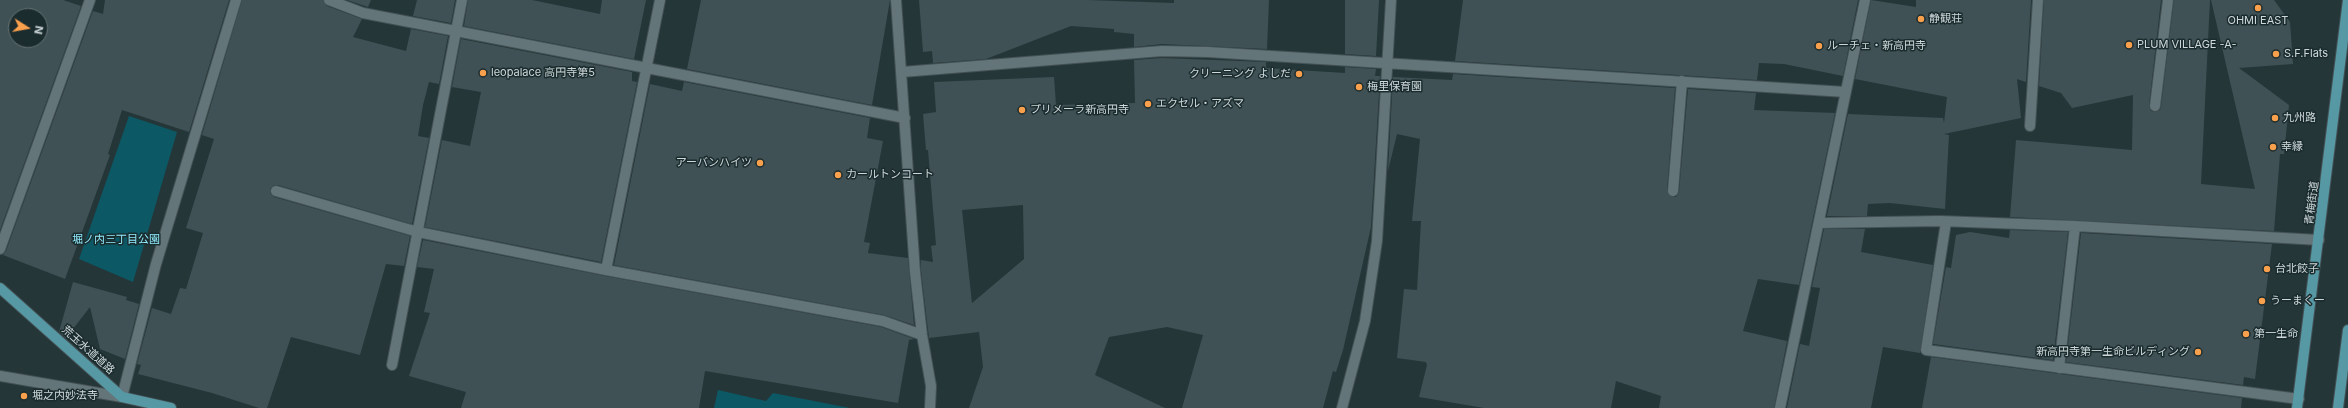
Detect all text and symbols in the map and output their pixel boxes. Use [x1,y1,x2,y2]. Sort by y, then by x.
marker: OHMI EAST [2253,3,2263,13]
north arrow [8,8,48,48]
place label: 静観荘 [1929,12,1962,26]
marker: 静観荘 [1916,14,1926,24]
place label: OHMI EAST [2228,14,2288,28]
text: N [31,25,46,36]
place label: PLUM VILLAGE -A- [2137,38,2237,52]
place label: ルーチェ・新高円寺 [1827,39,1926,53]
marker: PLUM VILLAGE -A- [2124,40,2134,50]
marker: ルーチェ・新高円寺 [1814,41,1824,51]
place label: S.F.Flats [2284,47,2328,61]
marker: S.F.Flats [2271,49,2281,59]
place label: leopalace 高円寺第5 [491,66,595,80]
place label: クリーニング よしだ [1189,67,1291,81]
marker: leopalace 高円寺第5 [478,68,488,78]
marker: クリーニング よしだ [1294,69,1304,79]
place label: 梅里保育園 [1367,80,1422,94]
marker: 梅里保育園 [1354,82,1364,92]
place label: エクセル・アズマ [1156,97,1244,111]
marker: エクセル・アズマ [1143,99,1153,109]
place label: プリメーラ新高円寺 [1030,103,1129,117]
marker: プリメーラ新高円寺 [1017,105,1027,115]
place label: 九州路 [2283,111,2316,125]
marker: 九州路 [2270,113,2280,123]
place label: 幸縁 [2281,140,2303,154]
marker: 幸縁 [2268,142,2278,152]
place label: アーバンハイツ [676,156,752,170]
marker: アーバンハイツ [755,158,765,168]
place label: カールトンコート [846,168,934,182]
marker: カールトンコート [833,170,843,180]
street label: 青梅街道 [2303,180,2321,226]
park label: 堀ノ内三丁目公園 [72,233,160,247]
place label: 台北餃子 [2275,262,2319,276]
marker: 台北餃子 [2262,264,2272,274]
place label: うーまくー [2270,294,2325,308]
marker: うーまくー [2257,296,2267,306]
street label: 荒玉水道道路 [59,323,117,377]
place label: 第一生命 [2254,327,2298,341]
marker: 第一生命 [2241,329,2251,339]
place label: 新高円寺第一生命ビルディング [2036,345,2190,359]
marker: 新高円寺第一生命ビルディング [2193,347,2203,357]
place label: 堀之内妙法寺 [32,389,98,403]
marker: 堀之内妙法寺 [19,391,29,401]

